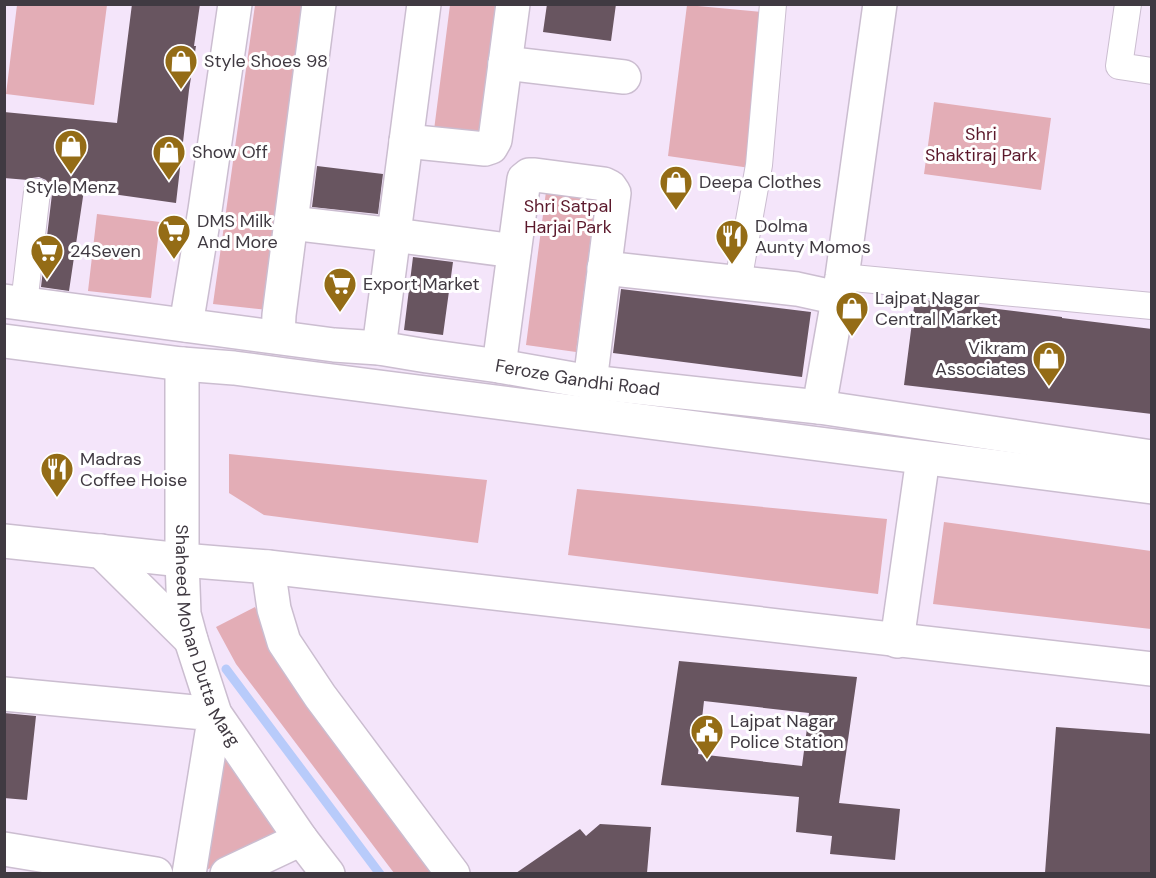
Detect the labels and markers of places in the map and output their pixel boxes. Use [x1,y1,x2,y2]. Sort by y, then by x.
shop icon: Style Shoes 98 [163,43,199,90]
place label: Style Shoes 98 [204,49,328,73]
shop icon: Style Menz [53,128,89,175]
shop icon: Show Off [151,134,187,181]
place label: Show Off [192,140,268,164]
shop icon: Deepa Clothes [658,164,694,211]
place label: Deepa Clothes [699,170,822,194]
place label: Style Menz [26,175,116,199]
place label: DMS Milk And More [197,209,278,254]
supermarket icon: DMS Milk And More [156,213,192,260]
place label: Dolma Aunty Momos [755,214,871,259]
restaurant icon: Dolma Aunty Momos [714,218,750,265]
supermarket icon: 24Seven [29,233,65,280]
place label: 24Seven [70,239,141,263]
supermarket icon: Export Market [322,266,358,313]
place label: Export Market [363,272,480,296]
place label: Lajpat Nagar Central Market [875,286,998,331]
shop icon: Lajpat Nagar Central Market [834,290,870,337]
place label: Vikram Associates [935,336,1026,381]
shop icon: Vikram Associates [1031,340,1067,387]
place label: Madras Coffee Hoise [80,447,187,492]
restaurant icon: Madras Coffee Hoise [39,451,75,498]
place label: Lajpat Nagar Police Station [730,709,844,754]
public building icon: Lajpat Nagar Police Station [689,713,725,760]

